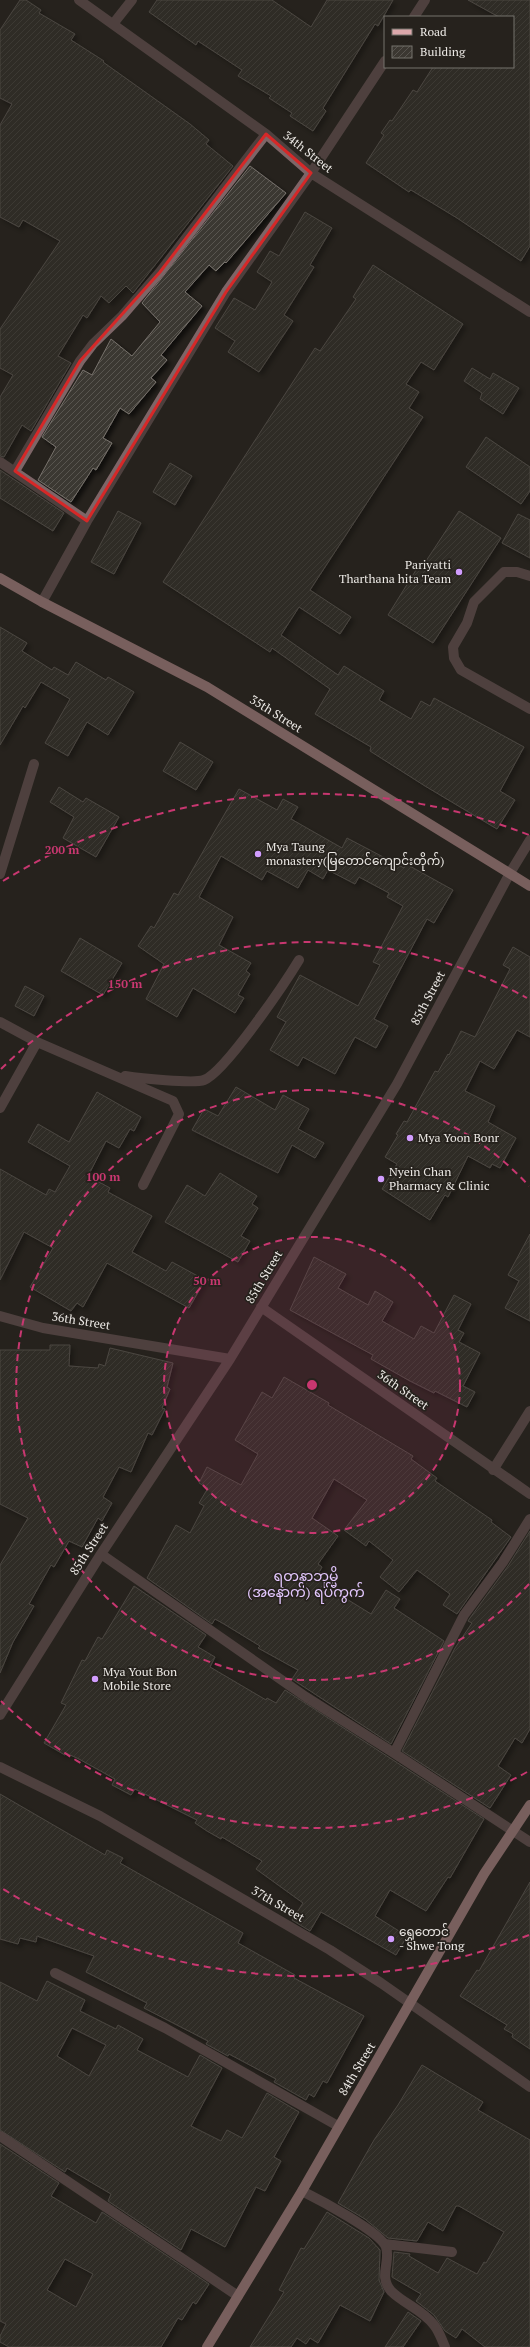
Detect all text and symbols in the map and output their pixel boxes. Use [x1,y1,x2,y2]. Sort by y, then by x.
legend [384,16,514,68]
text: Road [420,24,447,39]
text: Building [420,44,466,59]
street label: 34th Street [280,127,337,176]
place label: Pariyatti Tharthana hita Team [339,557,452,586]
marker: Pariyatti Tharthana hita Team [454,567,464,577]
street label: 35th Street [247,692,306,736]
place label: Mya Taung monastery(မြတောင်ကျောင်းတိုက်) [266,839,444,871]
text: 200 m [45,842,79,857]
marker: Mya Taung monastery(မြတောင်ကျောင်းတိုက်) [253,849,263,859]
street label: 85th Street [407,968,448,1027]
text: 150 m [108,976,142,991]
place label: Mya Yoon Bonr [418,1130,500,1145]
marker: Mya Yoon Bonr [405,1133,415,1143]
place label: Nyein Chan Pharmacy & Clinic [389,1164,490,1193]
text: 100 m [86,1169,120,1184]
marker: Nyein Chan Pharmacy & Clinic [376,1174,386,1184]
street label: 85th Street [242,1247,286,1306]
text: 50 m [193,1273,221,1288]
street label: 36th Street [51,1308,112,1333]
street label: 36th Street [375,1366,432,1413]
centre of rings [305,1378,319,1392]
street label: 85th Street [66,1519,111,1578]
district label: ရတနာဘုမ္မိ (အနောက်) ရပ်ကွက် [247,1566,365,1604]
place label: Mya Yout Bon Mobile Store [103,1664,177,1693]
marker: Mya Yout Bon Mobile Store [90,1674,100,1684]
street label: 37th Street [249,1882,308,1925]
place label: ရွှေတောင် - Shwe Tong [399,1923,465,1953]
marker: ရွှေတောင် - Shwe Tong [386,1934,396,1944]
street label: 84th Street [335,2039,379,2098]

